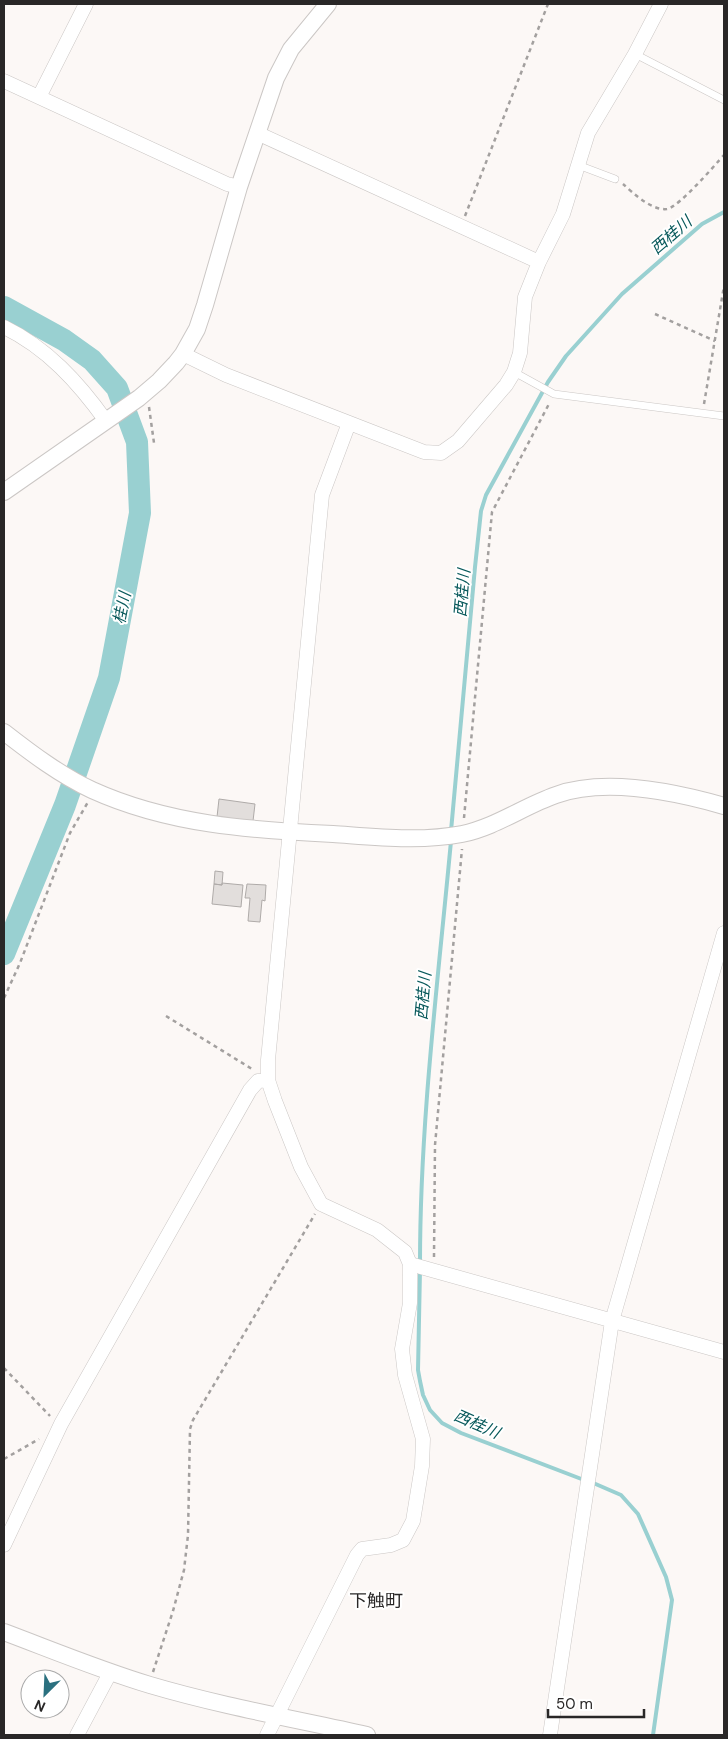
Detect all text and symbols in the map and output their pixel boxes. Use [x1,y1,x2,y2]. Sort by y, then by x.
water label: 西桂川 [646,210,698,259]
water label: 西桂川 [449,566,475,618]
water label: 桂川 [109,588,136,626]
water label: 西桂川 [410,969,436,1021]
water label: 西桂川 [451,1405,505,1444]
district label: 下触町 [349,1589,403,1613]
north arrow [20,1669,70,1719]
scale bar [548,1686,644,1718]
text: 50 m [556,1694,593,1714]
text: N [31,1696,48,1716]

